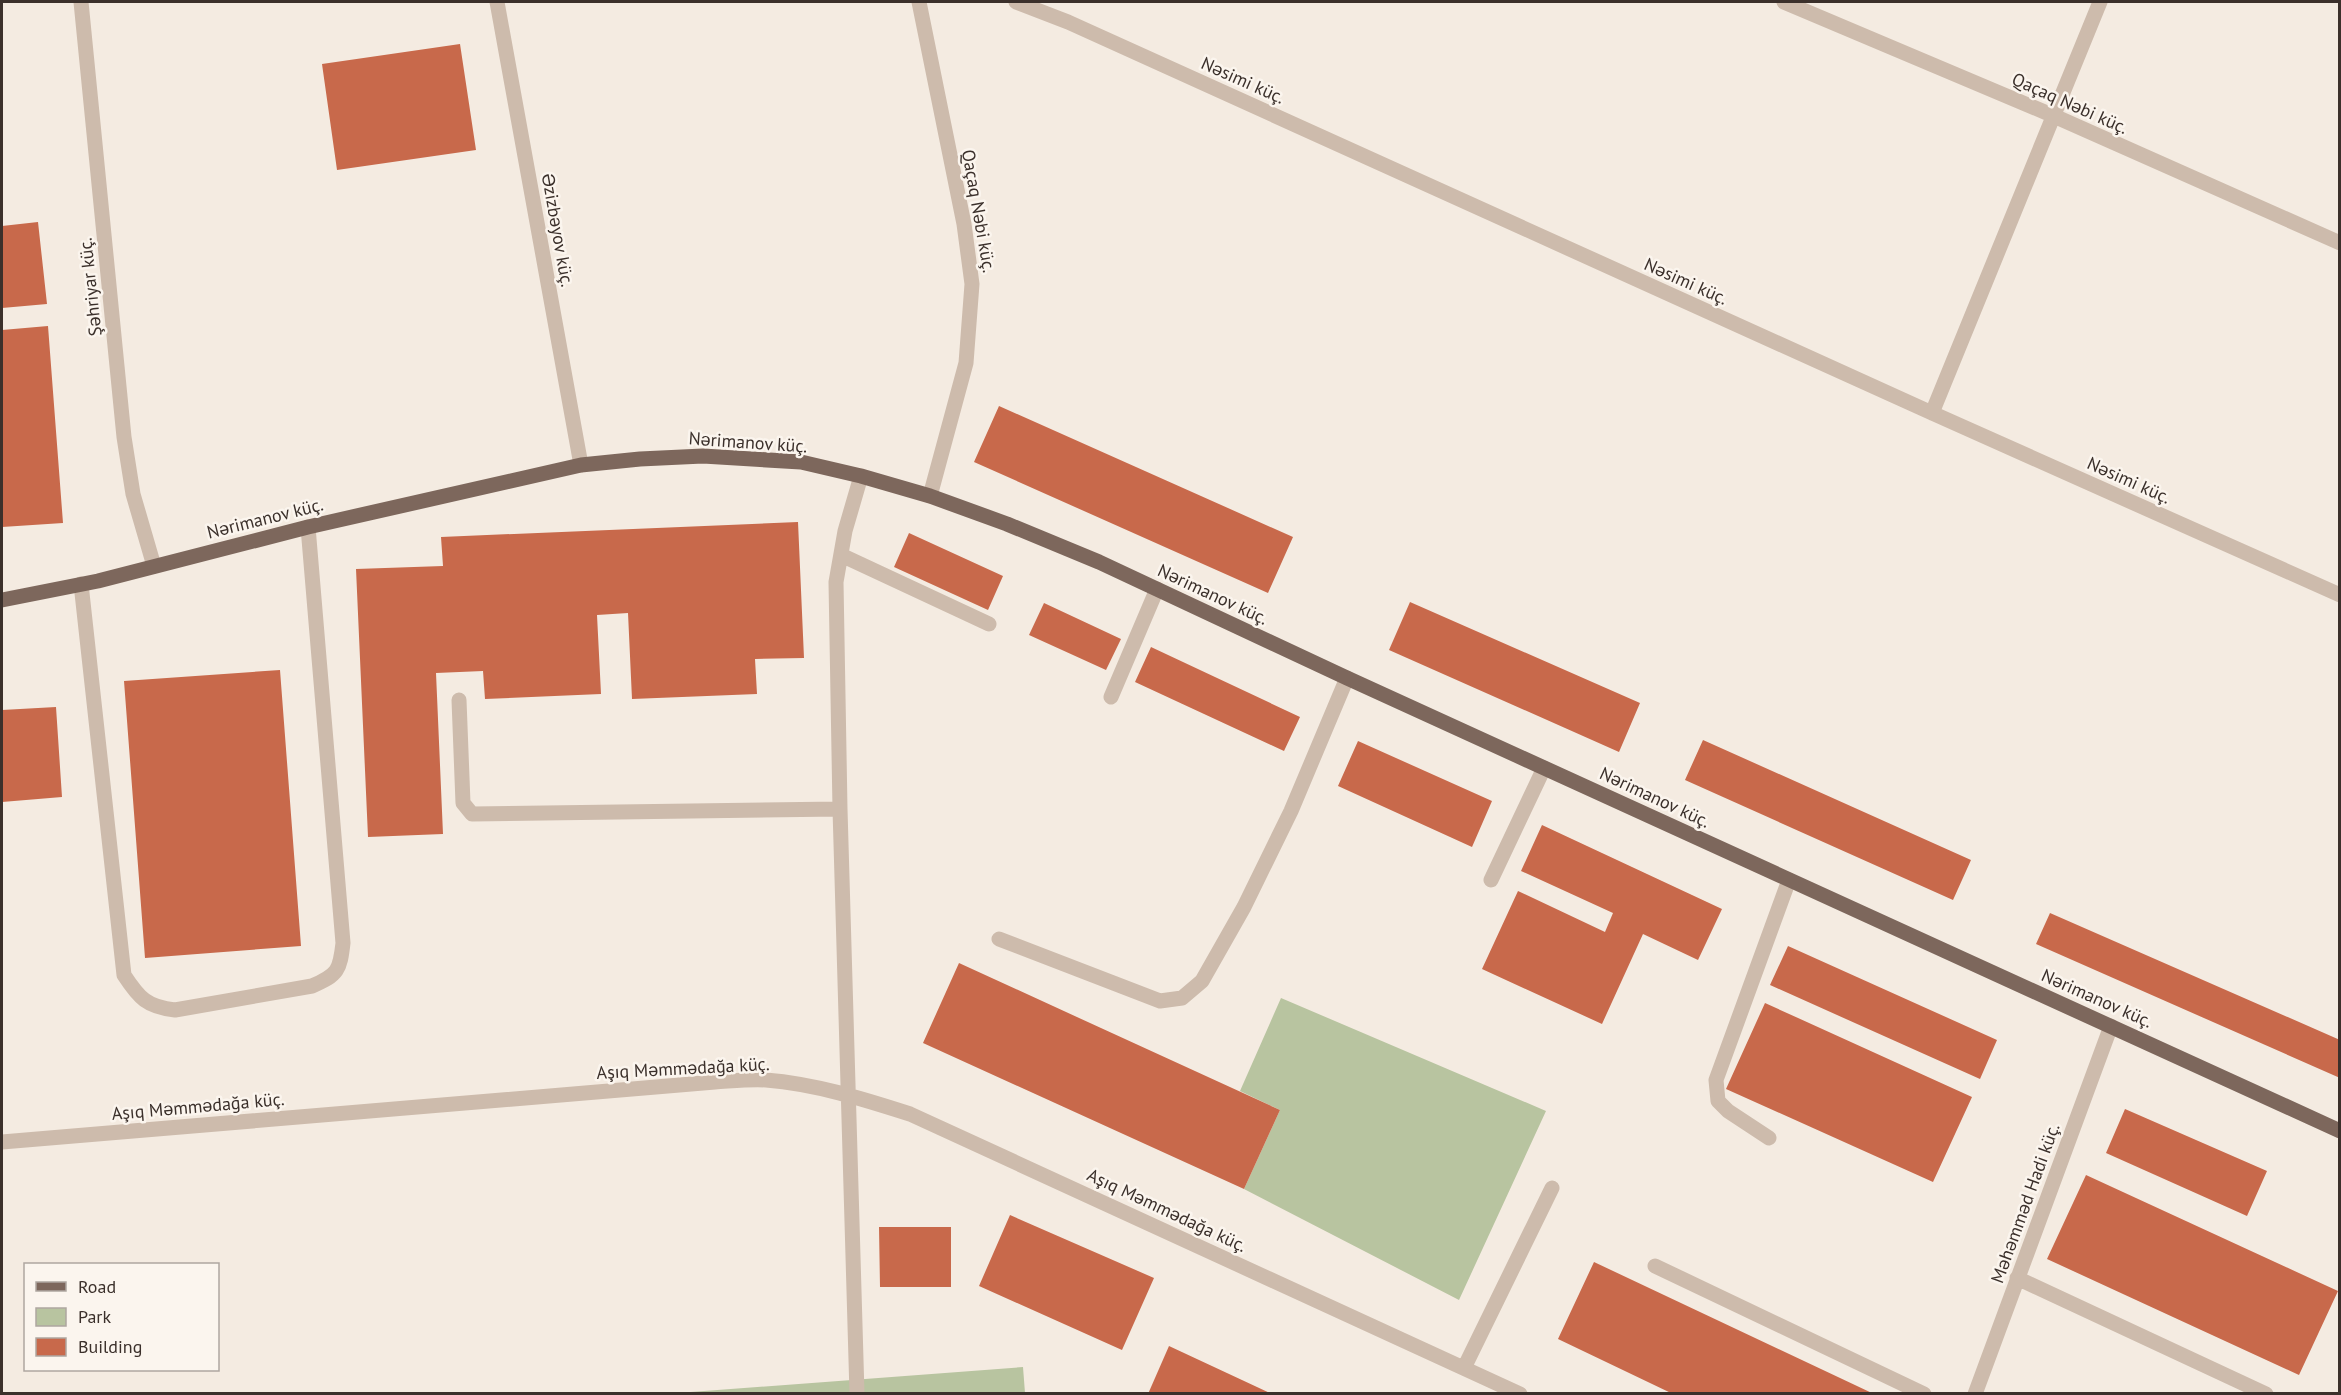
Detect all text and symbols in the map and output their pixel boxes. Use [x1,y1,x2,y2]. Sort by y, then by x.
street label: Nəsimi küç. [1198,51,1288,109]
street label: Qaçaq Nəbi küç. [2008,67,2132,139]
street label: Qaçaq Nəbi küç. [957,148,1001,274]
street label: Əzizbəyov küç. [537,171,579,289]
street label: Şəhriyar küç. [73,237,107,337]
street label: Nəsimi küç. [1641,252,1731,310]
street label: Nərimanov küç. [688,426,808,458]
street label: Nəsimi küç. [2084,451,2174,509]
street label: Nərimanov küç. [204,492,326,544]
street label: Nərimanov küç. [1154,558,1272,630]
street label: Nərimanov küç. [1596,761,1714,833]
street label: Nərimanov küç. [2038,963,2156,1033]
street label: Aşıq Məmmədağa küç. [596,1052,770,1084]
street label: Aşıq Məmmədağa küç. [111,1087,285,1125]
street label: Məhəmməd Hadi küç. [1985,1120,2065,1286]
street label: Aşıq Məmmədağa küç. [1084,1163,1250,1257]
legend [24,1263,219,1371]
text: Road [78,1275,116,1298]
text: Park [78,1305,111,1328]
text: Building [78,1335,142,1358]

